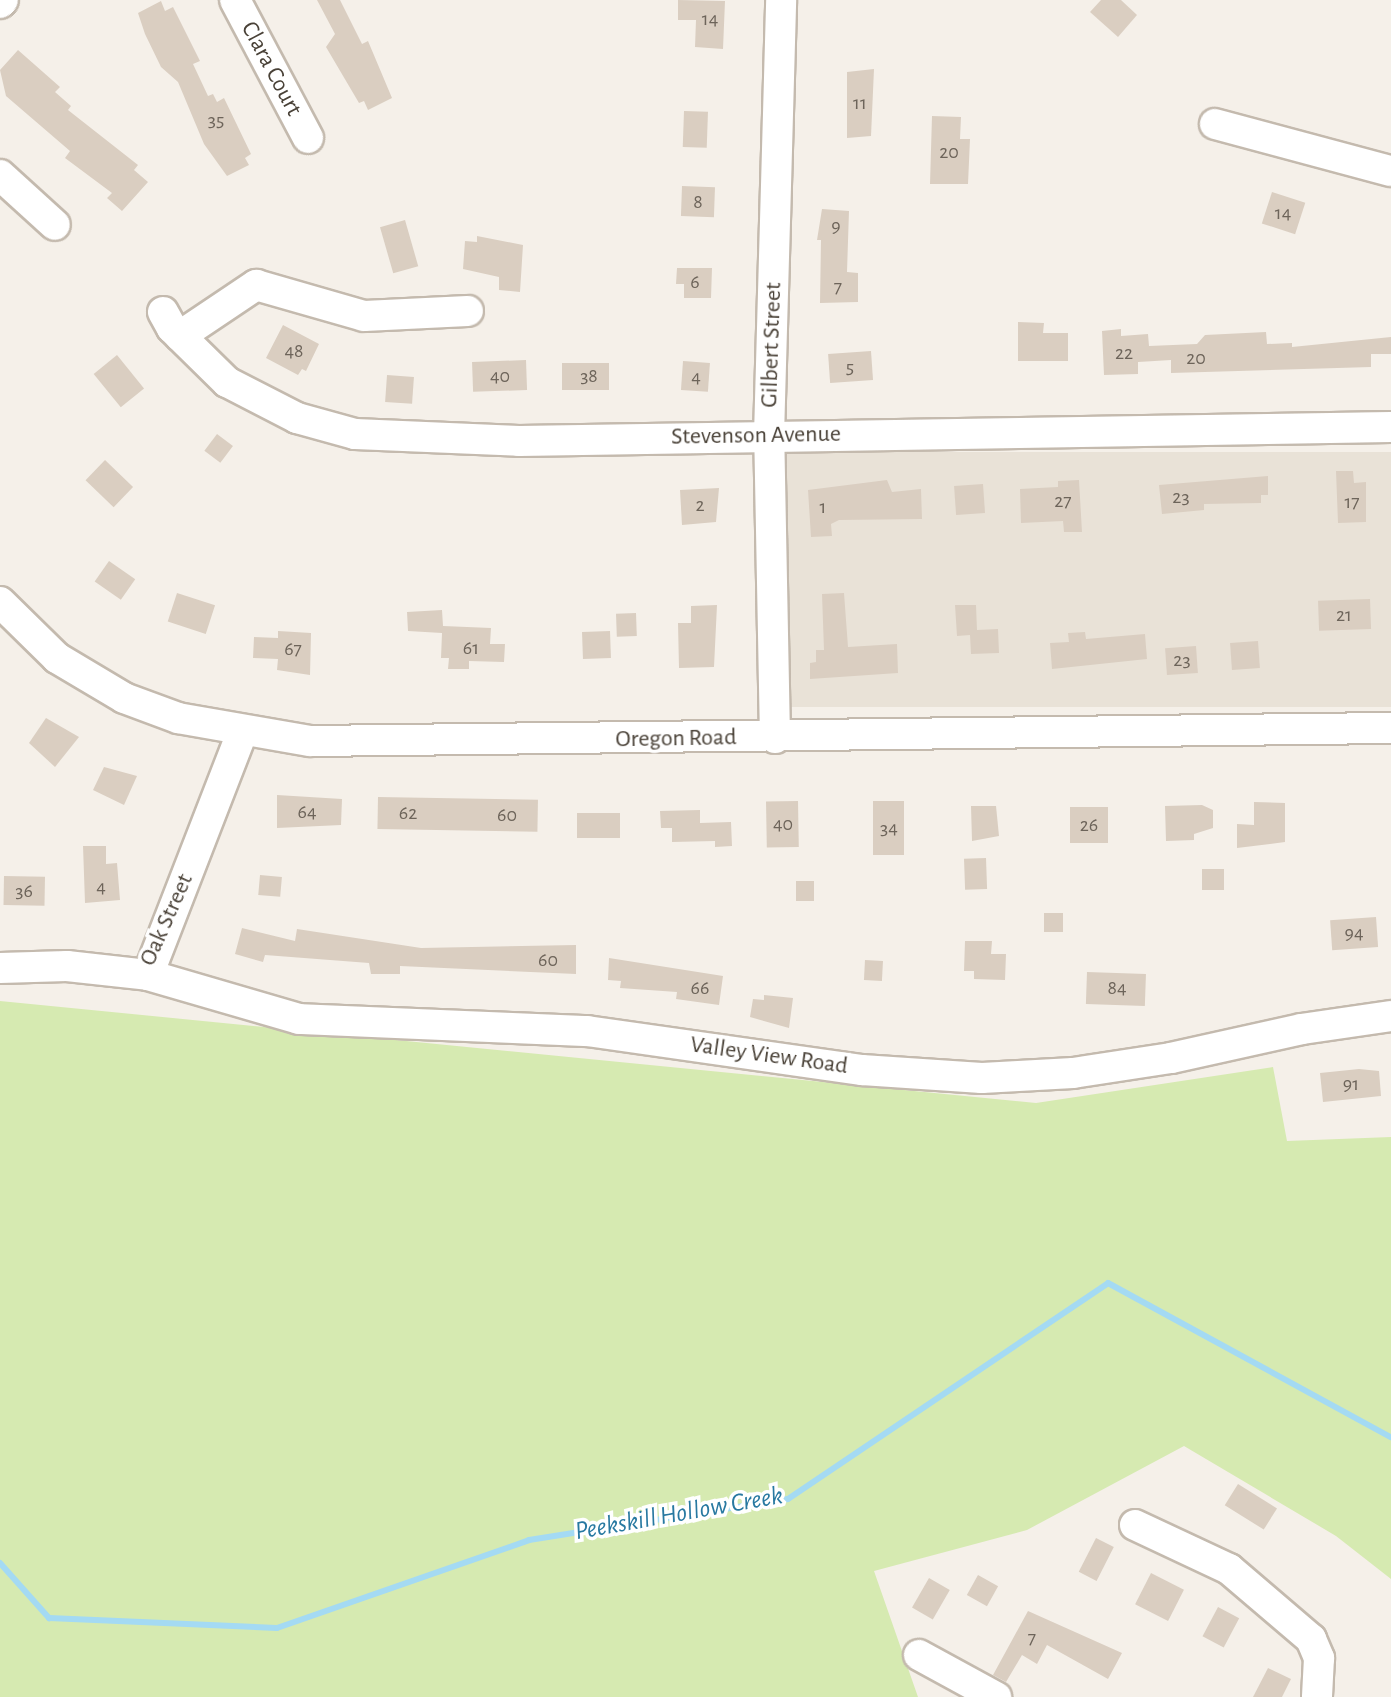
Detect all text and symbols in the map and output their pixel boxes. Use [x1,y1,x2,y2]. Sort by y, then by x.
house number: 14 [702,7,718,31]
street label: Clara Court [234,17,308,121]
house number: 11 [853,91,867,115]
house number: 35 [208,108,224,132]
house number: 20 [939,140,959,164]
house number: 8 [693,190,703,214]
house number: 14 [1275,201,1291,225]
house number: 9 [831,214,841,238]
house number: 6 [690,270,700,294]
house number: 7 [834,275,842,299]
street label: Gilbert Street [755,282,789,408]
house number: 48 [284,339,304,363]
house number: 22 [1115,341,1133,365]
house number: 20 [1186,346,1206,370]
house number: 5 [846,355,854,379]
house number: 40 [490,364,510,388]
house number: 38 [580,364,598,388]
house number: 4 [691,365,701,389]
street label: Stevenson Avenue [671,420,841,452]
house number: 23 [1172,485,1190,509]
house number: 27 [1054,489,1072,513]
house number: 17 [1344,490,1360,514]
house number: 2 [695,493,705,517]
house number: 1 [820,495,826,519]
house number: 21 [1336,603,1352,627]
house number: 61 [463,636,479,660]
house number: 67 [284,637,302,661]
house number: 23 [1173,648,1191,672]
street label: Oregon Road [615,724,737,754]
house number: 64 [297,800,317,824]
house number: 62 [399,801,417,825]
house number: 60 [497,803,517,827]
house number: 40 [773,812,793,836]
house number: 26 [1080,813,1098,837]
house number: 34 [880,816,898,840]
street label: Oak Street [134,870,200,970]
house number: 4 [96,875,106,899]
house number: 36 [15,879,33,903]
house number: 94 [1344,921,1364,945]
house number: 60 [538,948,558,972]
house number: 66 [691,976,709,1000]
house number: 84 [1107,976,1127,1000]
street label: Valley View Road [688,1031,850,1081]
house number: 91 [1343,1072,1359,1096]
water label: Peekskill Hollow Creek [573,1480,785,1548]
house number: 7 [1028,1626,1036,1650]

